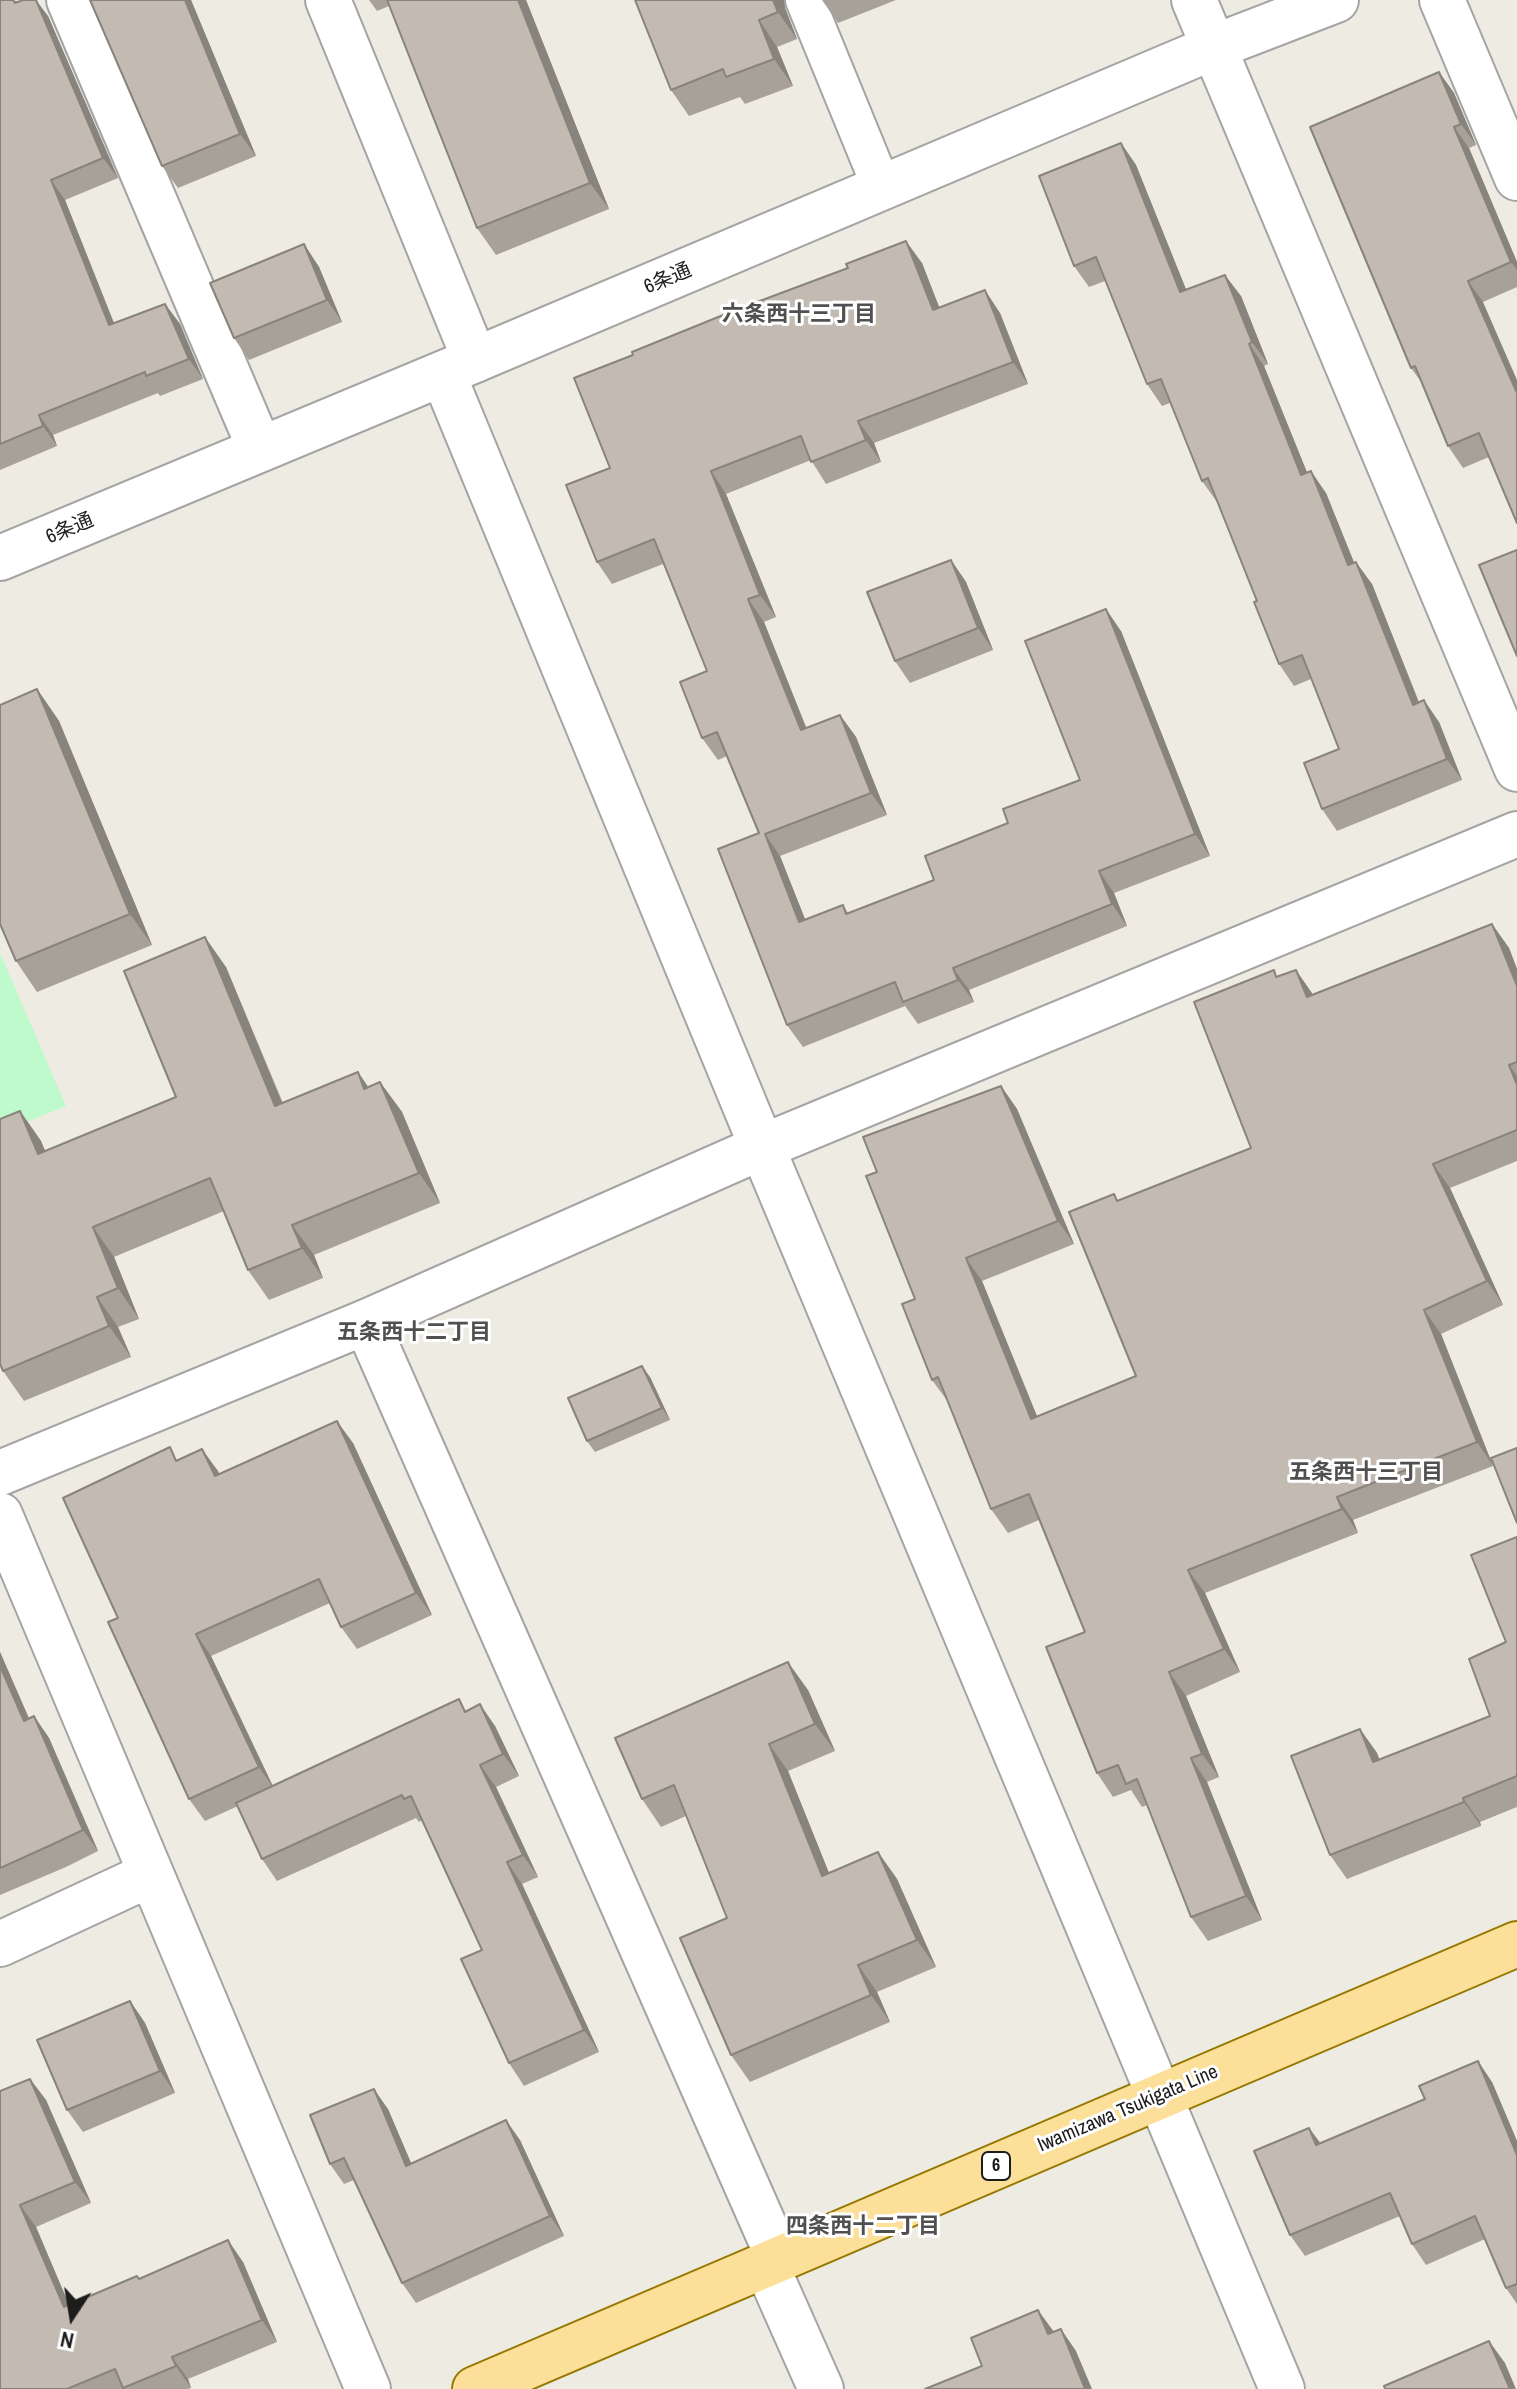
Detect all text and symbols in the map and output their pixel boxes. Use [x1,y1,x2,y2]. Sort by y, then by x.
street label: 6条通 [641,258,695,300]
district label: 六条西十三丁目 [722,302,876,328]
street label: 6条通 [43,508,97,550]
district label: 五条西十二丁目 [337,1320,491,1346]
district label: 五条西十三丁目 [1289,1460,1443,1486]
street label: Iwamizawa Tsukigata Line [1034,2060,1222,2158]
road number: 6 [982,2152,1010,2180]
district label: 四条西十二丁目 [786,2214,940,2240]
north arrow [32,2277,112,2357]
text: N [58,2324,77,2357]

